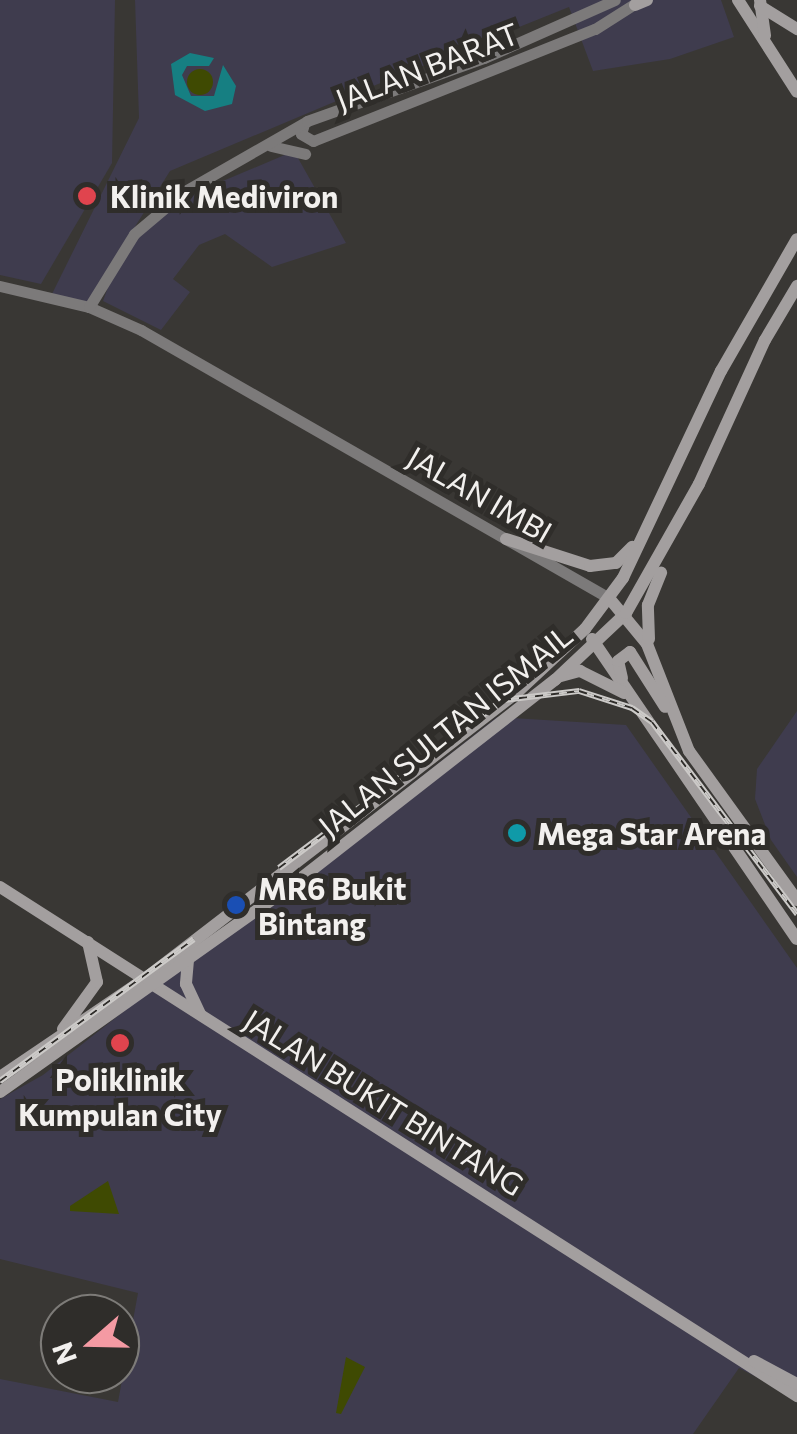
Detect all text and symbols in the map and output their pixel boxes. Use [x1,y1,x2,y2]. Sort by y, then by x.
street label: JALAN BARAT [330,15,524,117]
place label: Klinik Mediviron [110,178,338,214]
marker: Klinik Mediviron [74,183,100,209]
street label: JALAN IMBI [401,438,559,550]
street label: JALAN SULTAN ISMAIL [311,617,579,843]
place label: Mega Star Arena [537,815,766,851]
marker: Mega Star Arena [506,822,528,844]
place label: MR6 Bukit Bintang [258,870,406,940]
marker: MR6 Bukit Bintang [223,892,249,918]
street label: JALAN BUKIT BINTANG [238,1001,530,1203]
marker: Poliklinik Kumpulan City [107,1030,133,1056]
place label: Poliklinik Kumpulan City [18,1061,222,1132]
north arrow [40,1294,140,1394]
text: N [44,1338,83,1369]

